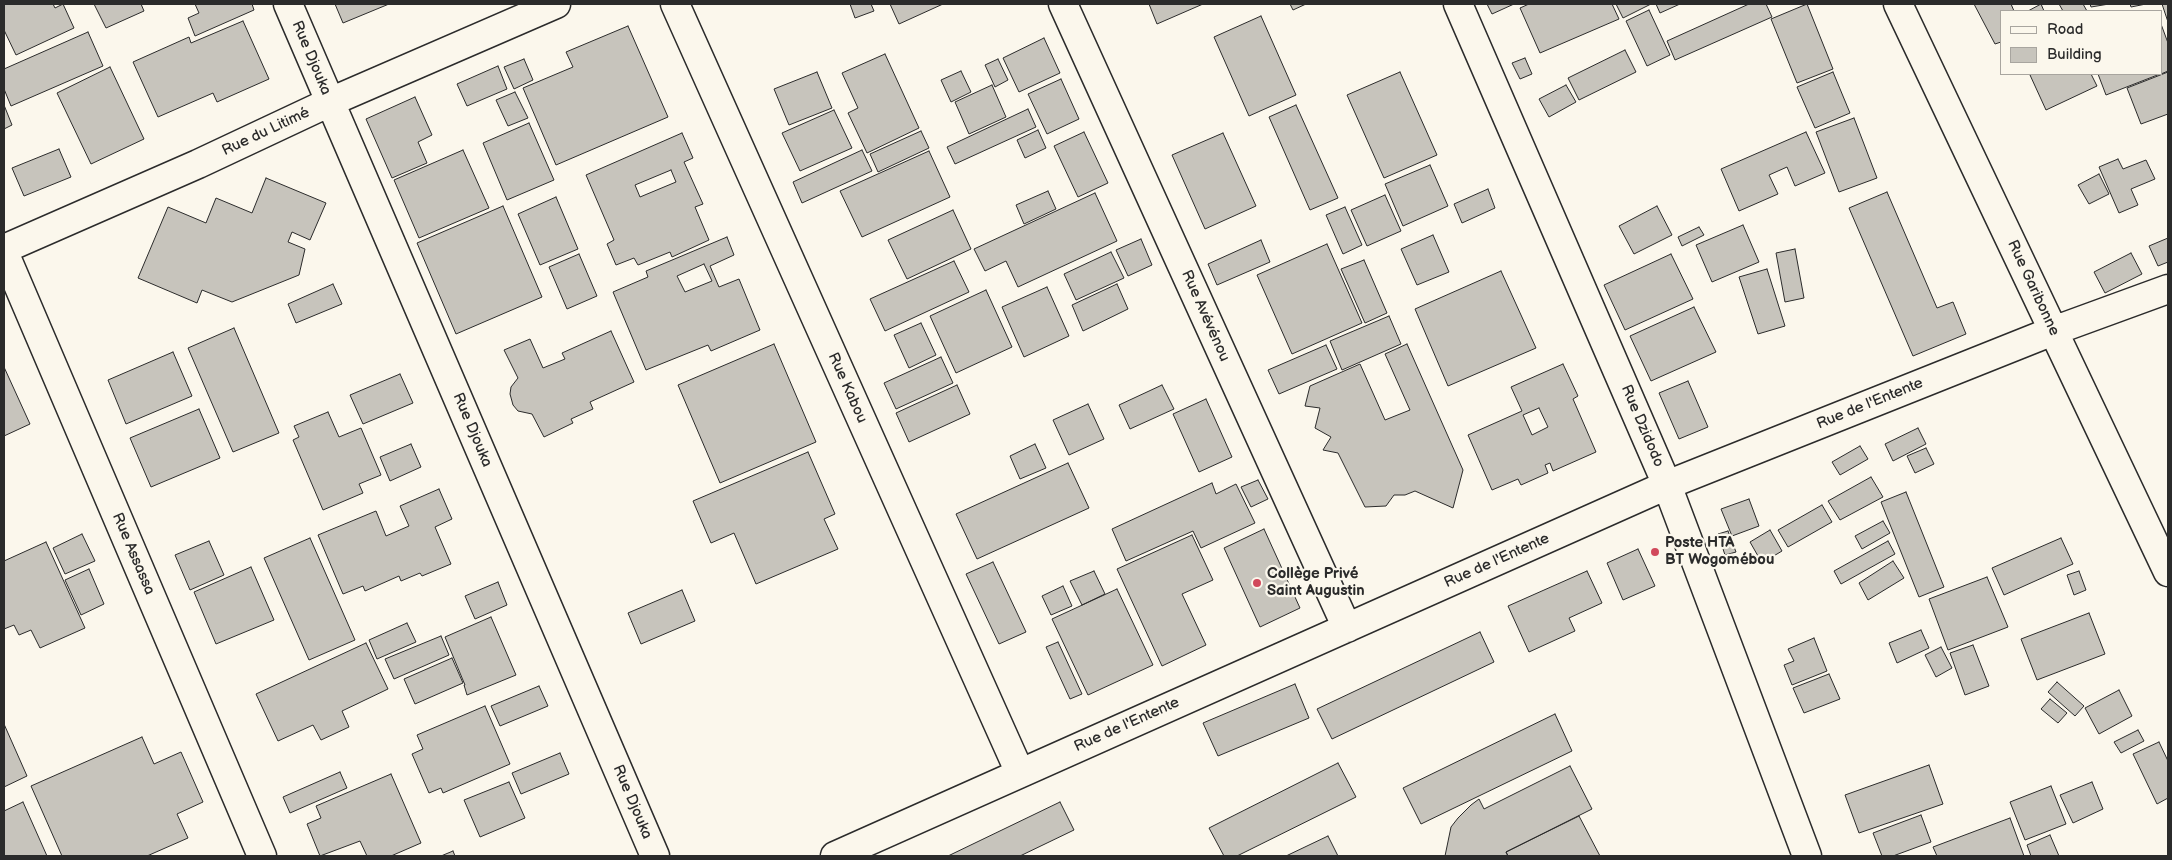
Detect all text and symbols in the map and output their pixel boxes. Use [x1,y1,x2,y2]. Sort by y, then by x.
legend [2000,10,2162,75]
street label: Rue Djouka [287,18,335,98]
text: Road [2047,20,2083,39]
text: Building [2047,45,2102,64]
street label: Rue du Litimé [219,104,313,160]
street label: Rue Garibonne [2003,237,2063,339]
street label: Rue Avévénou [1177,268,1233,364]
street label: Rue Kabou [823,350,871,426]
street label: Rue de l'Entente [1814,374,1926,434]
street label: Rue Dzidodo [1617,382,1667,470]
street label: Rue Djouka [448,390,496,470]
street label: Rue Assassa [108,510,158,598]
street label: Rue de l'Entente [1442,530,1552,592]
place label: Poste HTA BT Wogomébou [1665,534,1774,569]
marker: Poste HTA BT Wogomébou [1649,546,1661,558]
place label: Collège Privé Saint Augustin [1267,565,1365,600]
marker: Collège Privé Saint Augustin [1251,577,1263,589]
street label: Rue de l'Entente [1072,694,1182,756]
street label: Rue Djouka [608,762,656,842]

